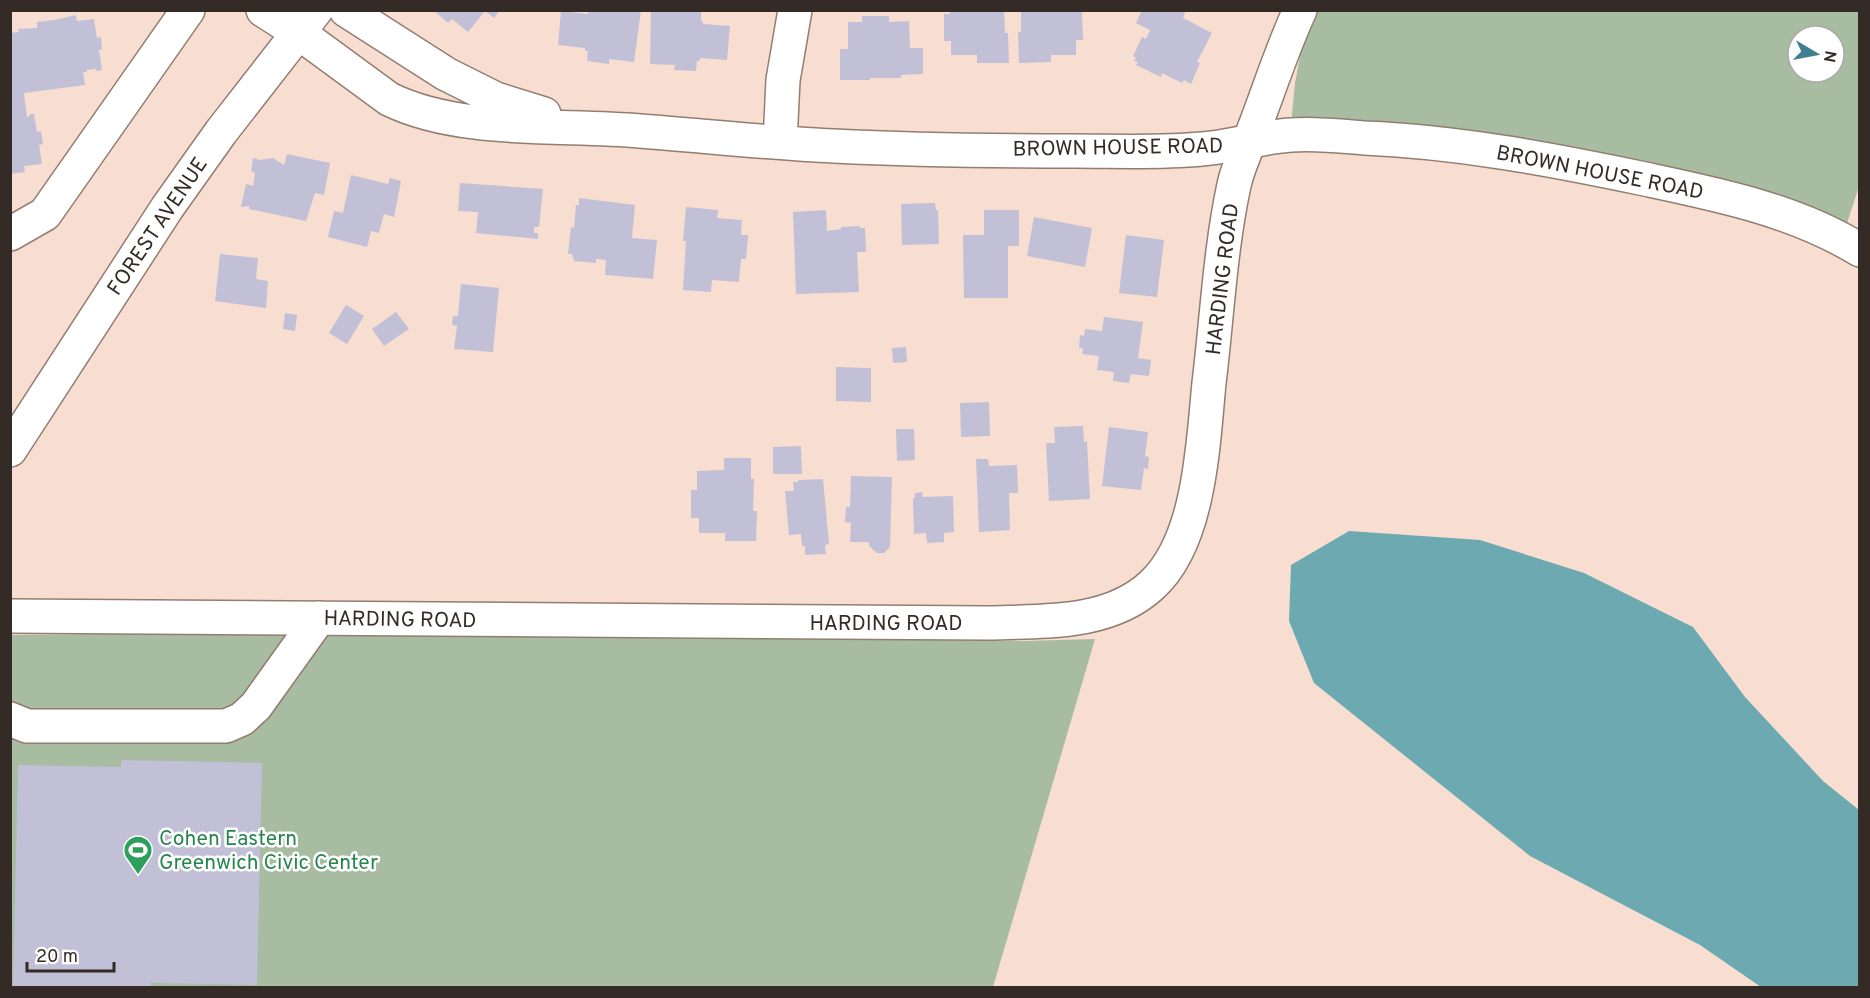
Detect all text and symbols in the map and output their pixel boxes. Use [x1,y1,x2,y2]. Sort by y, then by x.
north arrow [1786,24,1846,84]
text: N [1818,49,1840,64]
street label: BROWN HOUSE ROAD [1013,133,1224,164]
street label: BROWN HOUSE ROAD [1494,140,1706,207]
street label: FOREST AVENUE [102,153,214,301]
street label: HARDING ROAD [1201,202,1246,357]
street label: HARDING ROAD [323,606,477,635]
street label: HARDING ROAD [810,611,962,638]
place label: Cohen Eastern Greenwich Civic Center [159,826,378,877]
sports icon: Cohen Eastern Greenwich Civic Center [122,834,154,876]
scale bar [27,935,114,973]
text: 20 m [36,946,78,969]

